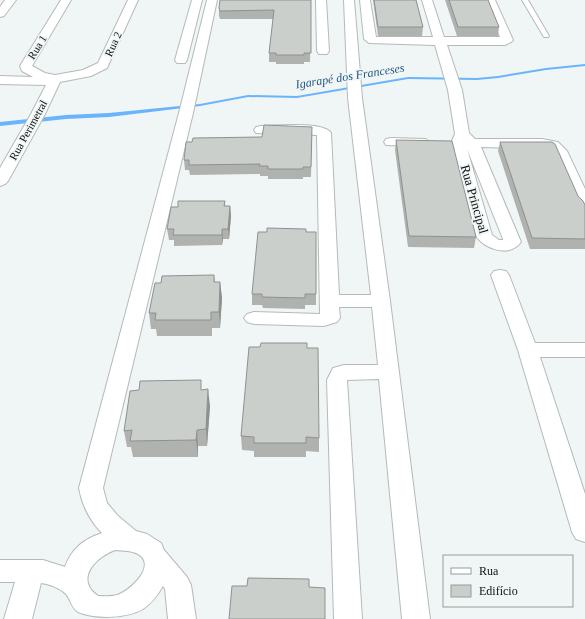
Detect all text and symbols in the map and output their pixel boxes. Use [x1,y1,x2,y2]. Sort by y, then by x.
street label: Rua 2 [102,30,124,58]
street label: Rua 1 [25,33,49,61]
water label: Igarapé dos Franceses [294,60,406,92]
street label: Rua Perimetral [7,98,49,162]
street label: Rua Principal [458,163,492,236]
legend [443,555,573,607]
text: Rua [479,564,499,578]
text: Edifício [479,584,518,598]

